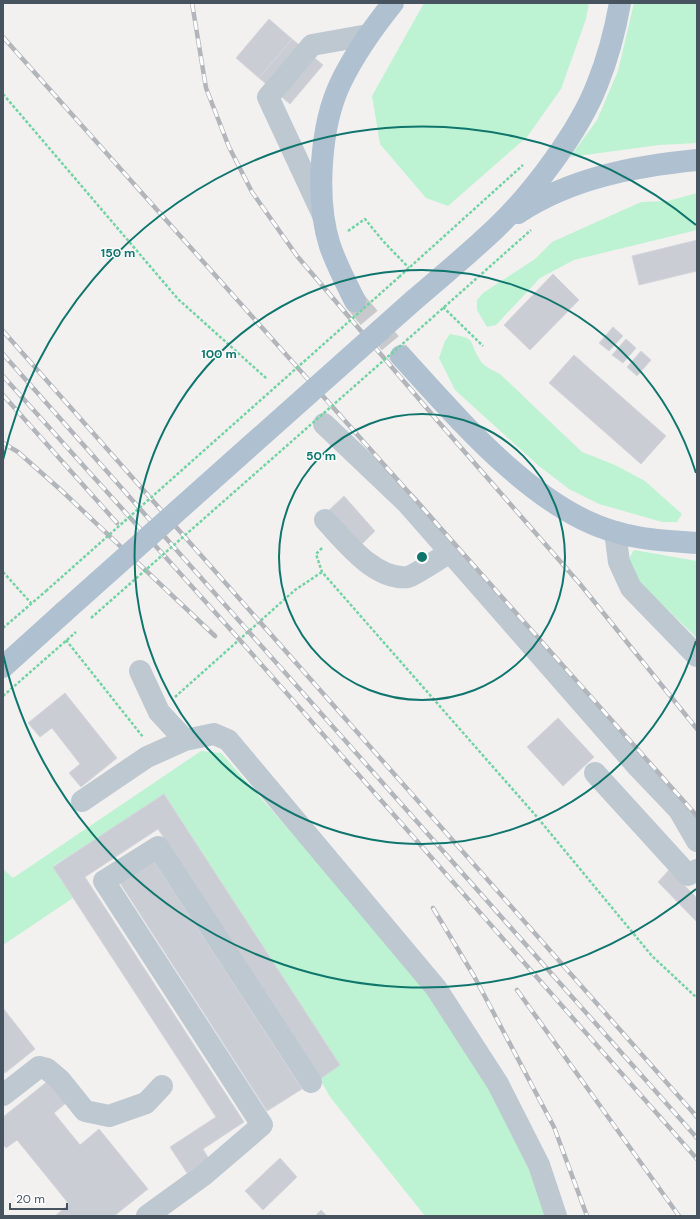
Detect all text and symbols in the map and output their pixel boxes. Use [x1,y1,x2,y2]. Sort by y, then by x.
text: 150 m [101,245,135,261]
text: 100 m [201,346,237,362]
text: 50 m [306,448,336,464]
centre of rings [415,550,429,564]
scale bar [10,1185,67,1211]
text: 20 m [16,1191,45,1207]

